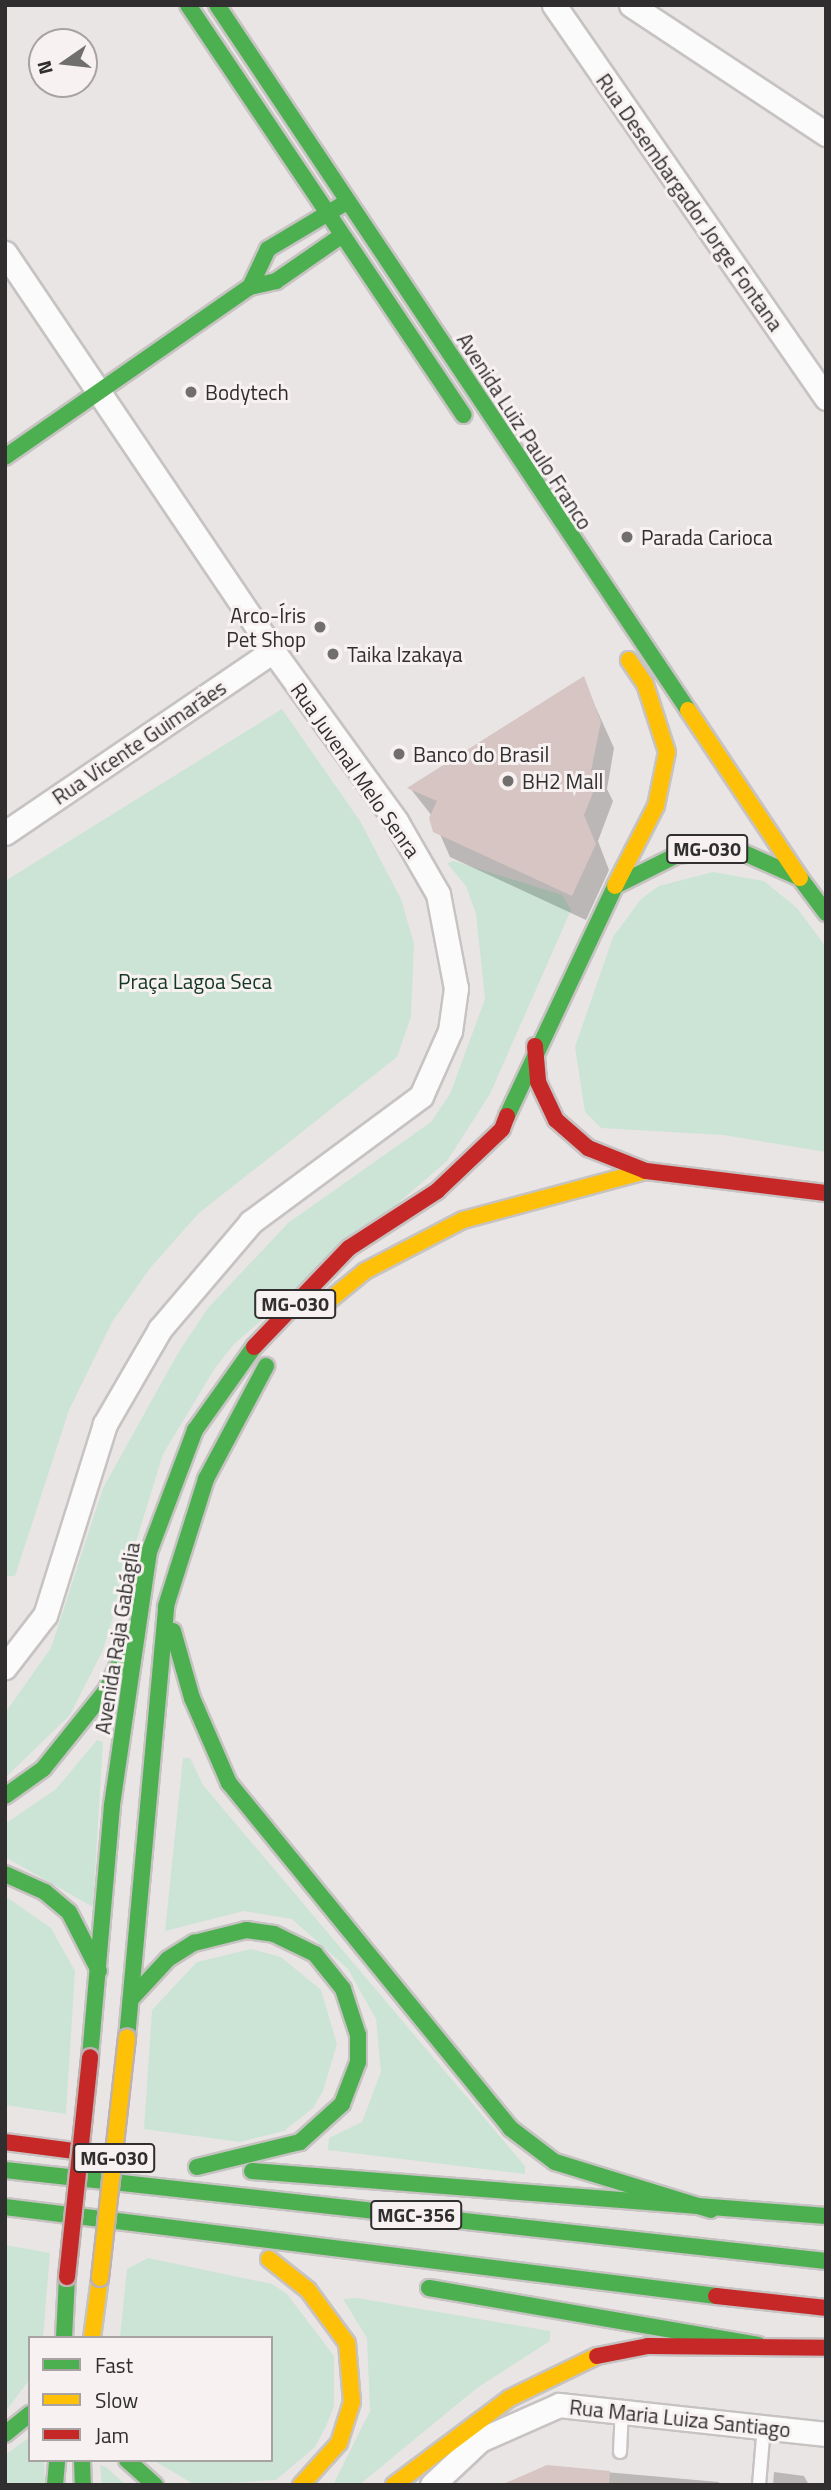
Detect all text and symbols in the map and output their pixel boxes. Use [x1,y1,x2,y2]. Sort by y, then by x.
north arrow [28,28,98,98]
text: N [28,58,60,78]
street label: Rua Desembargador Jorge Fontana [591,69,789,335]
street label: Avenida Luiz Paulo Franco [452,328,598,534]
place label: Bodytech [205,379,289,405]
marker: Bodytech [183,384,199,400]
place label: Parada Carioca [641,524,772,550]
marker: Parada Carioca [619,529,635,545]
place label: Arco-Íris Pet Shop [226,602,306,652]
marker: Arco-Íris Pet Shop [312,619,328,635]
place label: Taika Izakaya [347,641,463,667]
marker: Taika Izakaya [325,646,341,662]
street label: Rua Vicente Guimarães [47,674,231,810]
street label: Rua Juvenal Melo Senra [286,678,426,862]
place label: Banco do Brasil [413,741,549,767]
marker: Banco do Brasil [391,746,407,762]
place label: BH2 Mall [522,768,603,794]
marker: BH2 Mall [500,773,516,789]
road number: MG-030 [665,834,749,864]
park label: Praça Lagoa Seca [118,968,272,994]
road number: MG-030 [253,1288,337,1320]
street label: Avenida Raja Gabáglia [89,1540,145,1736]
road number: MG-030 [72,2142,156,2174]
road number: MGC-356 [369,2200,463,2230]
legend [28,2336,273,2462]
text: Fast [95,2349,133,2381]
text: Slow [95,2384,138,2416]
street label: Rua Maria Luiza Santiago [568,2394,792,2442]
text: Jam [95,2419,129,2451]

